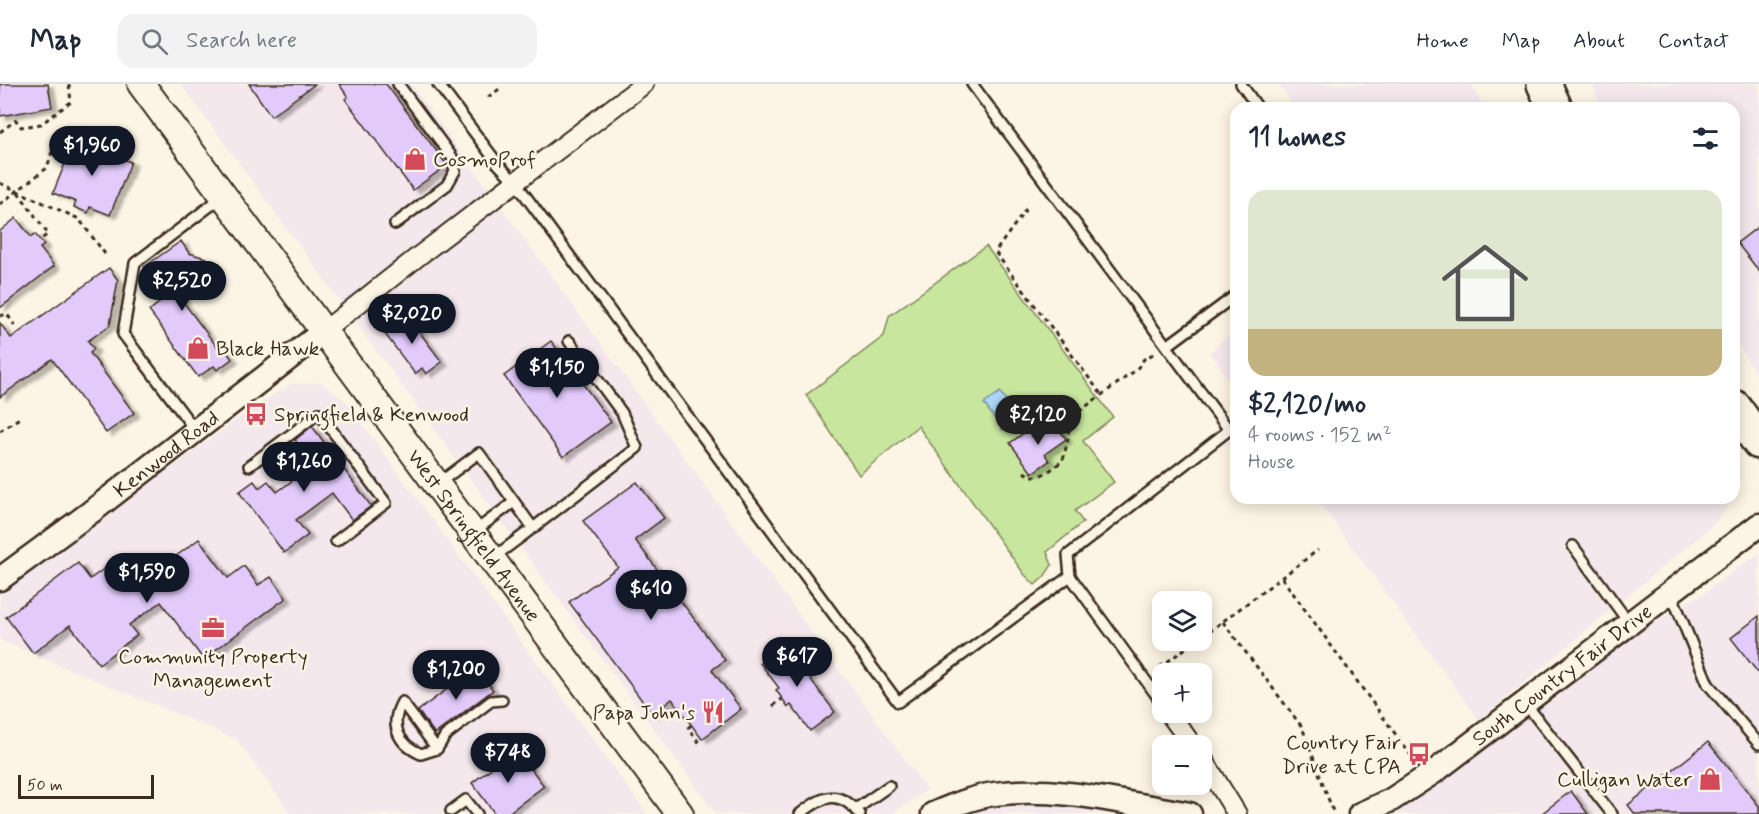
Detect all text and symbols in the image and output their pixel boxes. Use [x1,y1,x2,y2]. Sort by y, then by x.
search box [117,14,537,68]
text: Map [30,23,81,60]
icon: search [138,25,171,58]
text: Search here [186,27,297,55]
text: Home [1417,27,1469,55]
text: Map [1502,27,1540,55]
text: About [1573,27,1625,55]
text: Contact [1658,27,1729,55]
text: 11 homes [1248,121,1346,155]
icon: filters [1689,122,1722,155]
pin: $1,960 [43,126,141,177]
text: $1,960 [63,132,121,159]
shop icon: CosmoProf [402,146,428,172]
place label: CosmoProf [433,146,536,174]
icon: home [1431,229,1539,337]
pin: $2,520 [133,261,231,312]
text: $2,520 [152,267,212,294]
pin: $2,020 [363,294,461,345]
text: $2,020 [382,300,442,327]
shop icon: Black Hawk [185,335,211,361]
place label: Black Hawk [216,335,320,363]
pin: $1,150 [508,348,606,399]
text: $1,150 [529,354,585,381]
text: $2,120/mo [1248,388,1366,422]
pin: $2,120 [989,395,1087,446]
bus stop icon: Springfield & Kenwood [243,401,269,427]
place label: Springfield & Kenwood [274,401,469,431]
text: $2,120 [1009,401,1067,428]
street label: Kenwood Road [108,404,225,505]
text: 4 rooms · 152 m² [1248,422,1391,449]
pin: $1,260 [255,442,353,493]
street label: West Springfield Avenue [400,444,547,628]
text: $1,260 [276,448,332,475]
text: House [1248,449,1295,476]
pin: $1,590 [98,553,196,604]
text: $1,590 [118,559,176,586]
pin: $610 [615,570,687,621]
text: $610 [630,576,672,603]
map controls [1152,591,1212,795]
button: layers [1152,591,1212,651]
street label: South Country Fair Drive [1467,598,1658,753]
office icon: Community Property Management [200,615,226,641]
pin: $617 [761,637,833,688]
place label: Community Property Management [118,643,308,696]
text: $617 [776,643,818,670]
pin: $1,200 [407,650,505,701]
text: $1,200 [427,656,485,683]
button: + [1152,663,1212,723]
place label: Papa John's [593,699,695,727]
restaurant icon: Papa John's [700,699,726,725]
place label: Country Fair Drive at CPA [1282,729,1401,781]
pin: $748 [472,733,544,784]
button: − [1152,735,1212,795]
text: $748 [485,739,531,766]
bus stop icon: Country Fair Drive at CPA [1406,741,1432,767]
place label: Culligan Water [1557,766,1692,794]
shop icon: Culligan Water [1697,766,1723,792]
scale bar [18,772,154,800]
text: 50 m [27,775,63,796]

